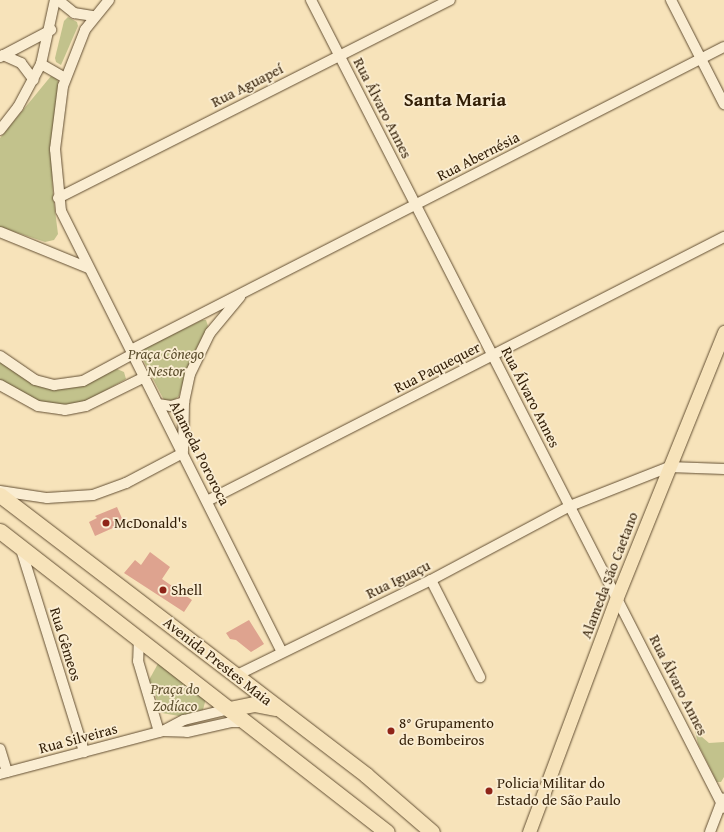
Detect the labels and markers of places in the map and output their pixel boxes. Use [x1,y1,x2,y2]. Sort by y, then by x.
place label: McDonald's [114,514,187,532]
marker: McDonald's [101,518,111,528]
place label: Shell [171,581,202,599]
marker: Shell [158,585,168,595]
place label: 8° Grupamento de Bombeiros [399,713,494,748]
marker: 8° Grupamento de Bombeiros [386,726,396,736]
place label: Policia Militar do Estado de São Paulo [497,773,621,808]
marker: Policia Militar do Estado de São Paulo [484,786,494,796]

